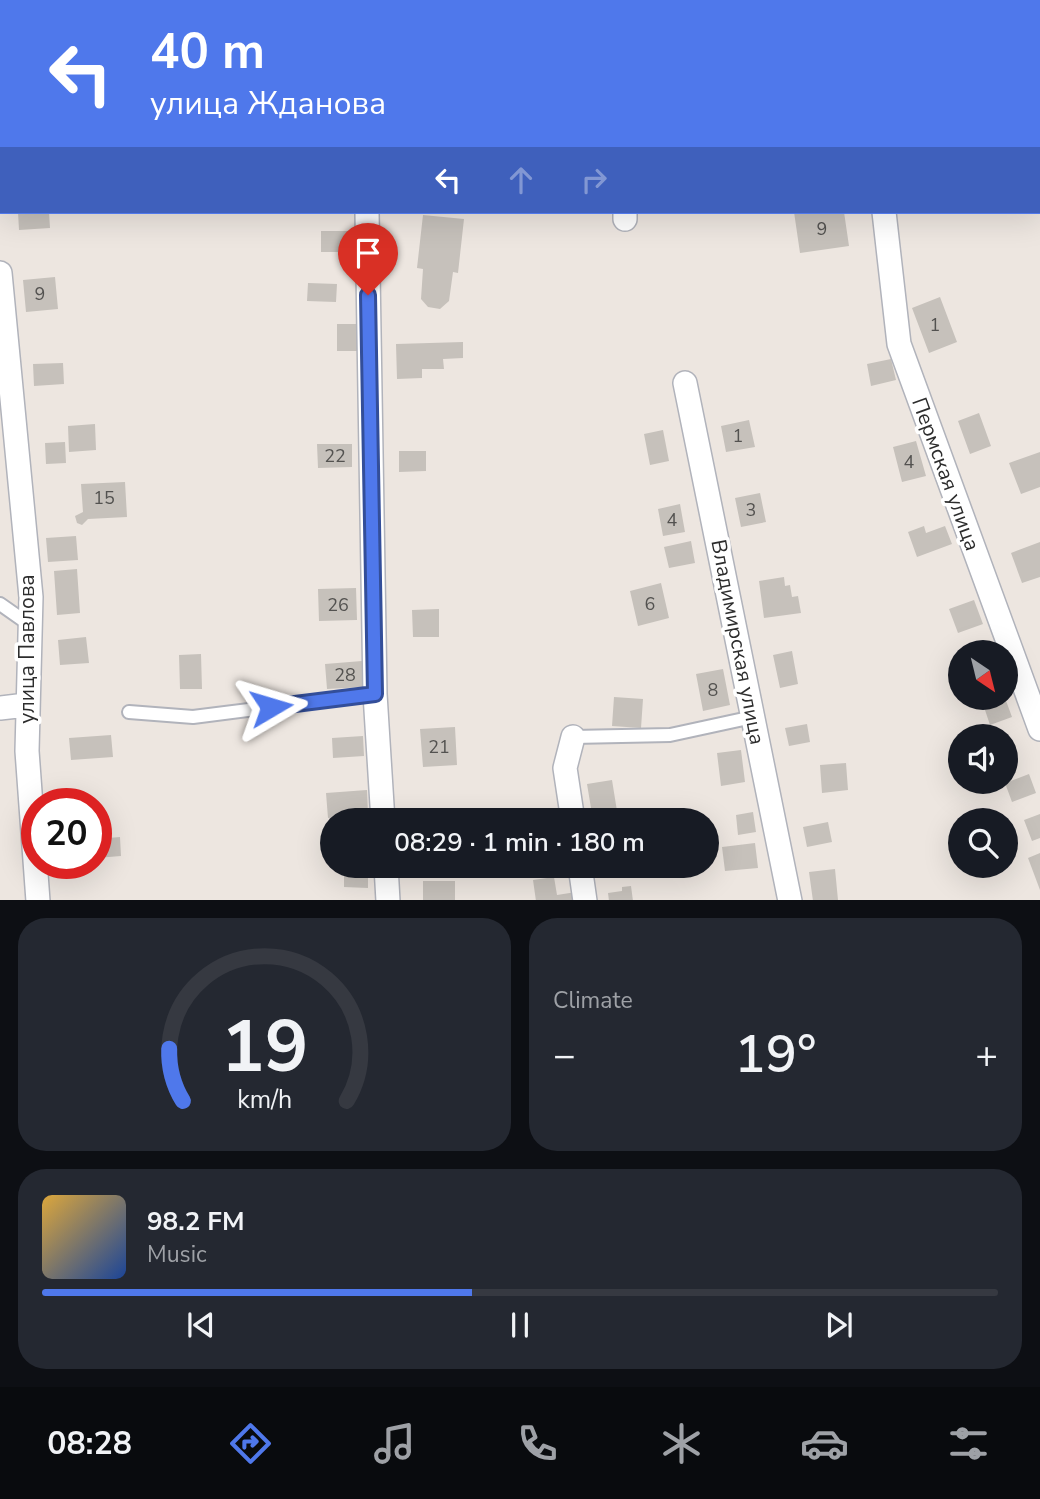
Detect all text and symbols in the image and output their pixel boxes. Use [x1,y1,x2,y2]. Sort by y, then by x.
text: 40 m [150,18,265,85]
icon: left [35,28,126,119]
text: улица Жданова [150,82,386,125]
icon: left [429,161,467,199]
icon: ahead [502,161,540,199]
icon: right [575,161,613,199]
house number: 9 [817,217,827,241]
pin [338,223,398,295]
icon: arrive [349,234,387,272]
house number: 9 [35,282,45,306]
house number: 1 [930,313,940,337]
street label: Пермская улица [905,394,987,554]
house number: 1 [733,424,743,448]
house number: 22 [324,444,346,468]
house number: 4 [904,450,915,474]
house number: 15 [93,486,115,510]
house number: 3 [746,498,756,522]
house number: 4 [667,508,678,532]
street label: Владимирская улица [704,537,772,747]
street label: улица Павлова [13,574,41,724]
house number: 6 [645,592,655,616]
house number: 26 [327,593,349,617]
north arrow [948,640,1018,710]
map controls [948,640,1018,878]
house number: 28 [334,663,356,687]
position arrow [234,670,308,744]
house number: 8 [708,678,718,702]
button: sound [948,724,1018,794]
house number: 21 [428,735,450,759]
speed limit sign: 20 [21,788,112,879]
button: search [948,808,1018,878]
text: 08:29 · 1 min · 180 m [394,825,645,860]
text: Climate [553,985,633,1016]
text: 19 [221,997,308,1097]
text: 19° [735,1019,816,1090]
text: − [553,1030,576,1081]
text: + [975,1030,998,1081]
text: km/h [237,1082,292,1116]
text: 98.2 FM [147,1204,244,1239]
text: Music [147,1239,207,1270]
icon: previous [182,1306,220,1344]
icon: pause [501,1306,539,1344]
icon: next [820,1306,858,1344]
icon: directions [226,1419,275,1468]
icon: music [370,1419,419,1468]
icon: phone [513,1419,562,1468]
icon: climate [657,1419,706,1468]
icon: car [800,1419,849,1468]
icon: filters [944,1419,993,1468]
text: 08:28 [47,1422,132,1465]

